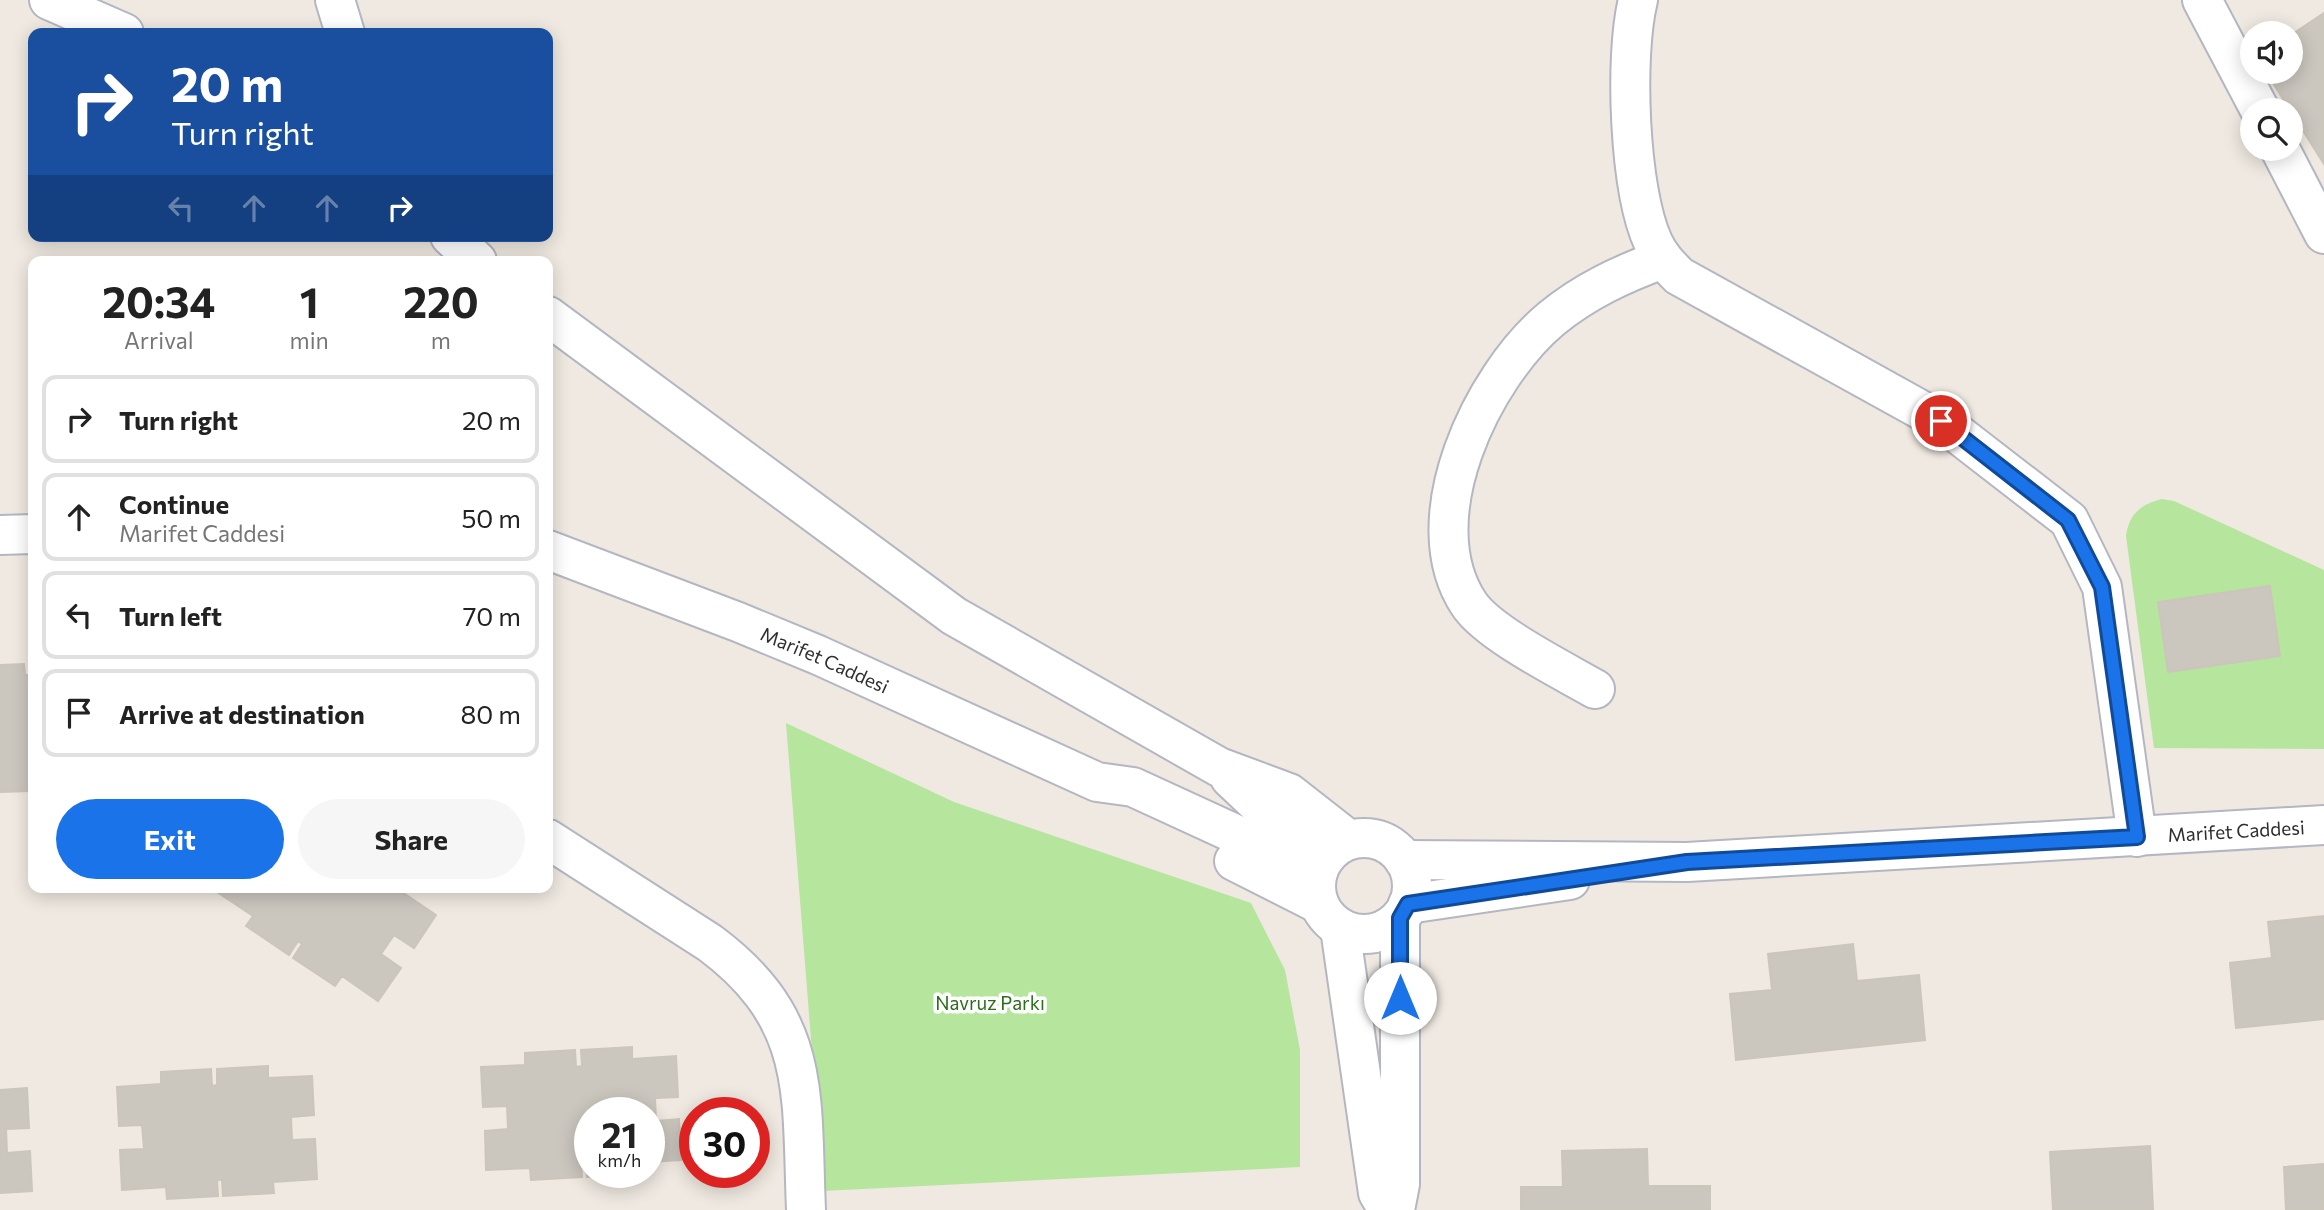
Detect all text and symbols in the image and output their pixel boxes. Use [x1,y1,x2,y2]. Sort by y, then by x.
map controls [2240,21,2303,161]
button: sound [2240,21,2303,84]
text: 20 m [171,52,283,112]
icon: right [56,56,147,147]
button: search [2240,98,2303,161]
text: Turn right [171,112,314,152]
icon: left [162,189,200,227]
icon: ahead [235,189,273,227]
icon: ahead [308,189,346,227]
icon: right [381,189,419,227]
text: 20:34 [102,275,215,327]
text: 1 [300,275,319,327]
text: 220 [403,275,479,327]
text: Arrival [124,326,194,354]
text: min [290,326,329,354]
text: m [431,326,451,354]
pin [1911,391,1971,451]
icon: right [60,400,98,438]
icon: arrive [1922,402,1960,440]
text: Turn right [119,404,238,435]
text: 20 m [462,404,521,435]
text: Continue [119,488,229,519]
icon: ahead [60,498,98,536]
text: 50 m [461,502,521,533]
text: Marifet Caddesi [119,519,285,547]
icon: left [60,596,98,634]
text: Turn left [119,600,222,631]
text: 70 m [463,600,521,631]
street label: Marifet Caddesi [758,621,893,697]
icon: arrive [60,694,98,732]
text: Arrive at destination [119,698,365,729]
text: 80 m [461,698,521,729]
button: Exit [56,799,284,879]
button: Share [298,799,525,879]
street label: Marifet Caddesi [2167,815,2305,846]
position arrow [1363,961,1437,1035]
park label: Navruz Parkı [935,991,1045,1014]
speed limit sign: 30 [679,1097,770,1188]
text: 21 [602,1112,637,1155]
text: km/h [598,1149,641,1171]

